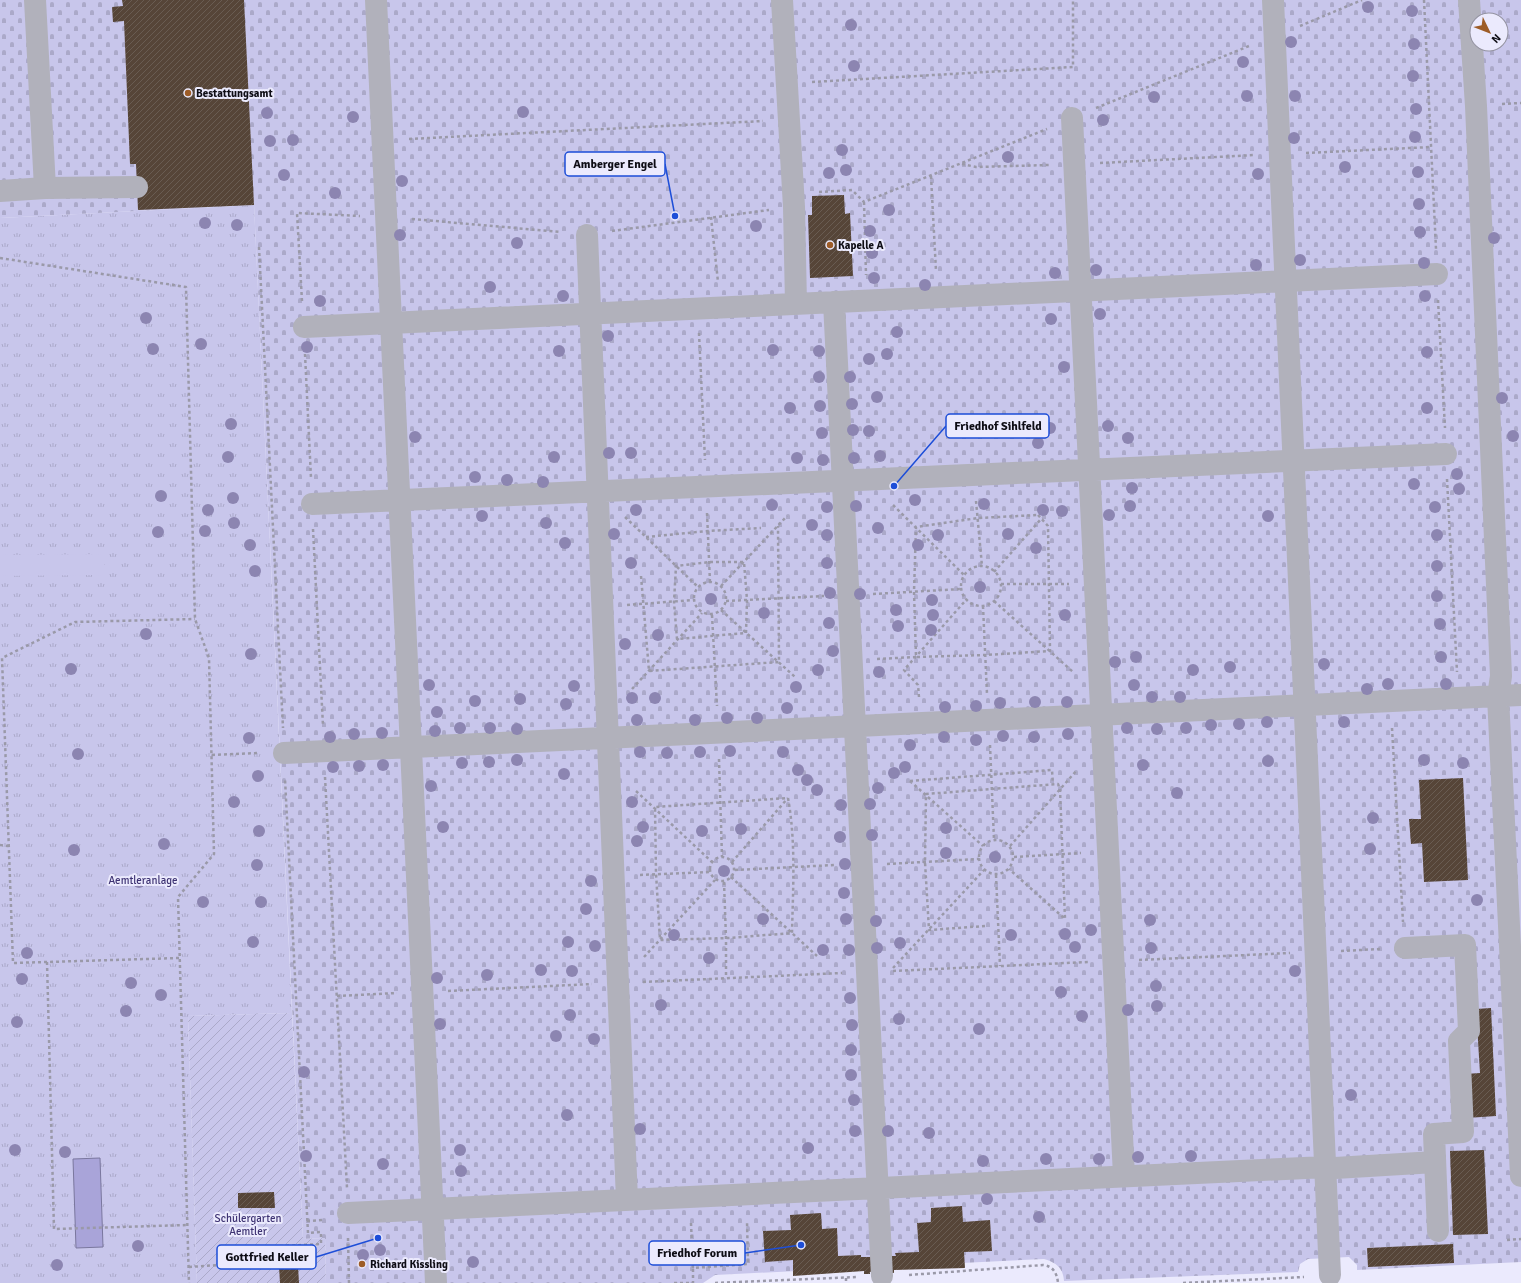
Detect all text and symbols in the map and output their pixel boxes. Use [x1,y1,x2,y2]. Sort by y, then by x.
north arrow [1469,12,1509,52]
text: N [1489,31,1503,46]
place label: Bestattungsamt [196,87,273,100]
marker: Bestattungsamt [183,88,193,98]
callout: Amberger Engel [565,152,665,176]
text: Amberger Engel [573,157,657,172]
place label: Kapelle A [838,239,883,252]
marker: Kapelle A [825,240,835,250]
callout: Friedhof Sihlfeld [946,414,1049,438]
text: Friedhof Sihlfeld [954,419,1042,434]
park label: Aemtleranlage [108,874,178,887]
park label: Schülergarten Aemtler [215,1212,281,1238]
callout: Friedhof Forum [649,1241,745,1265]
callout: Gottfried Keller [217,1245,316,1269]
text: Friedhof Forum [657,1246,737,1261]
text: Gottfried Keller [226,1250,309,1265]
place label: Richard Kissling [370,1258,448,1271]
marker: Richard Kissling [357,1259,367,1269]

